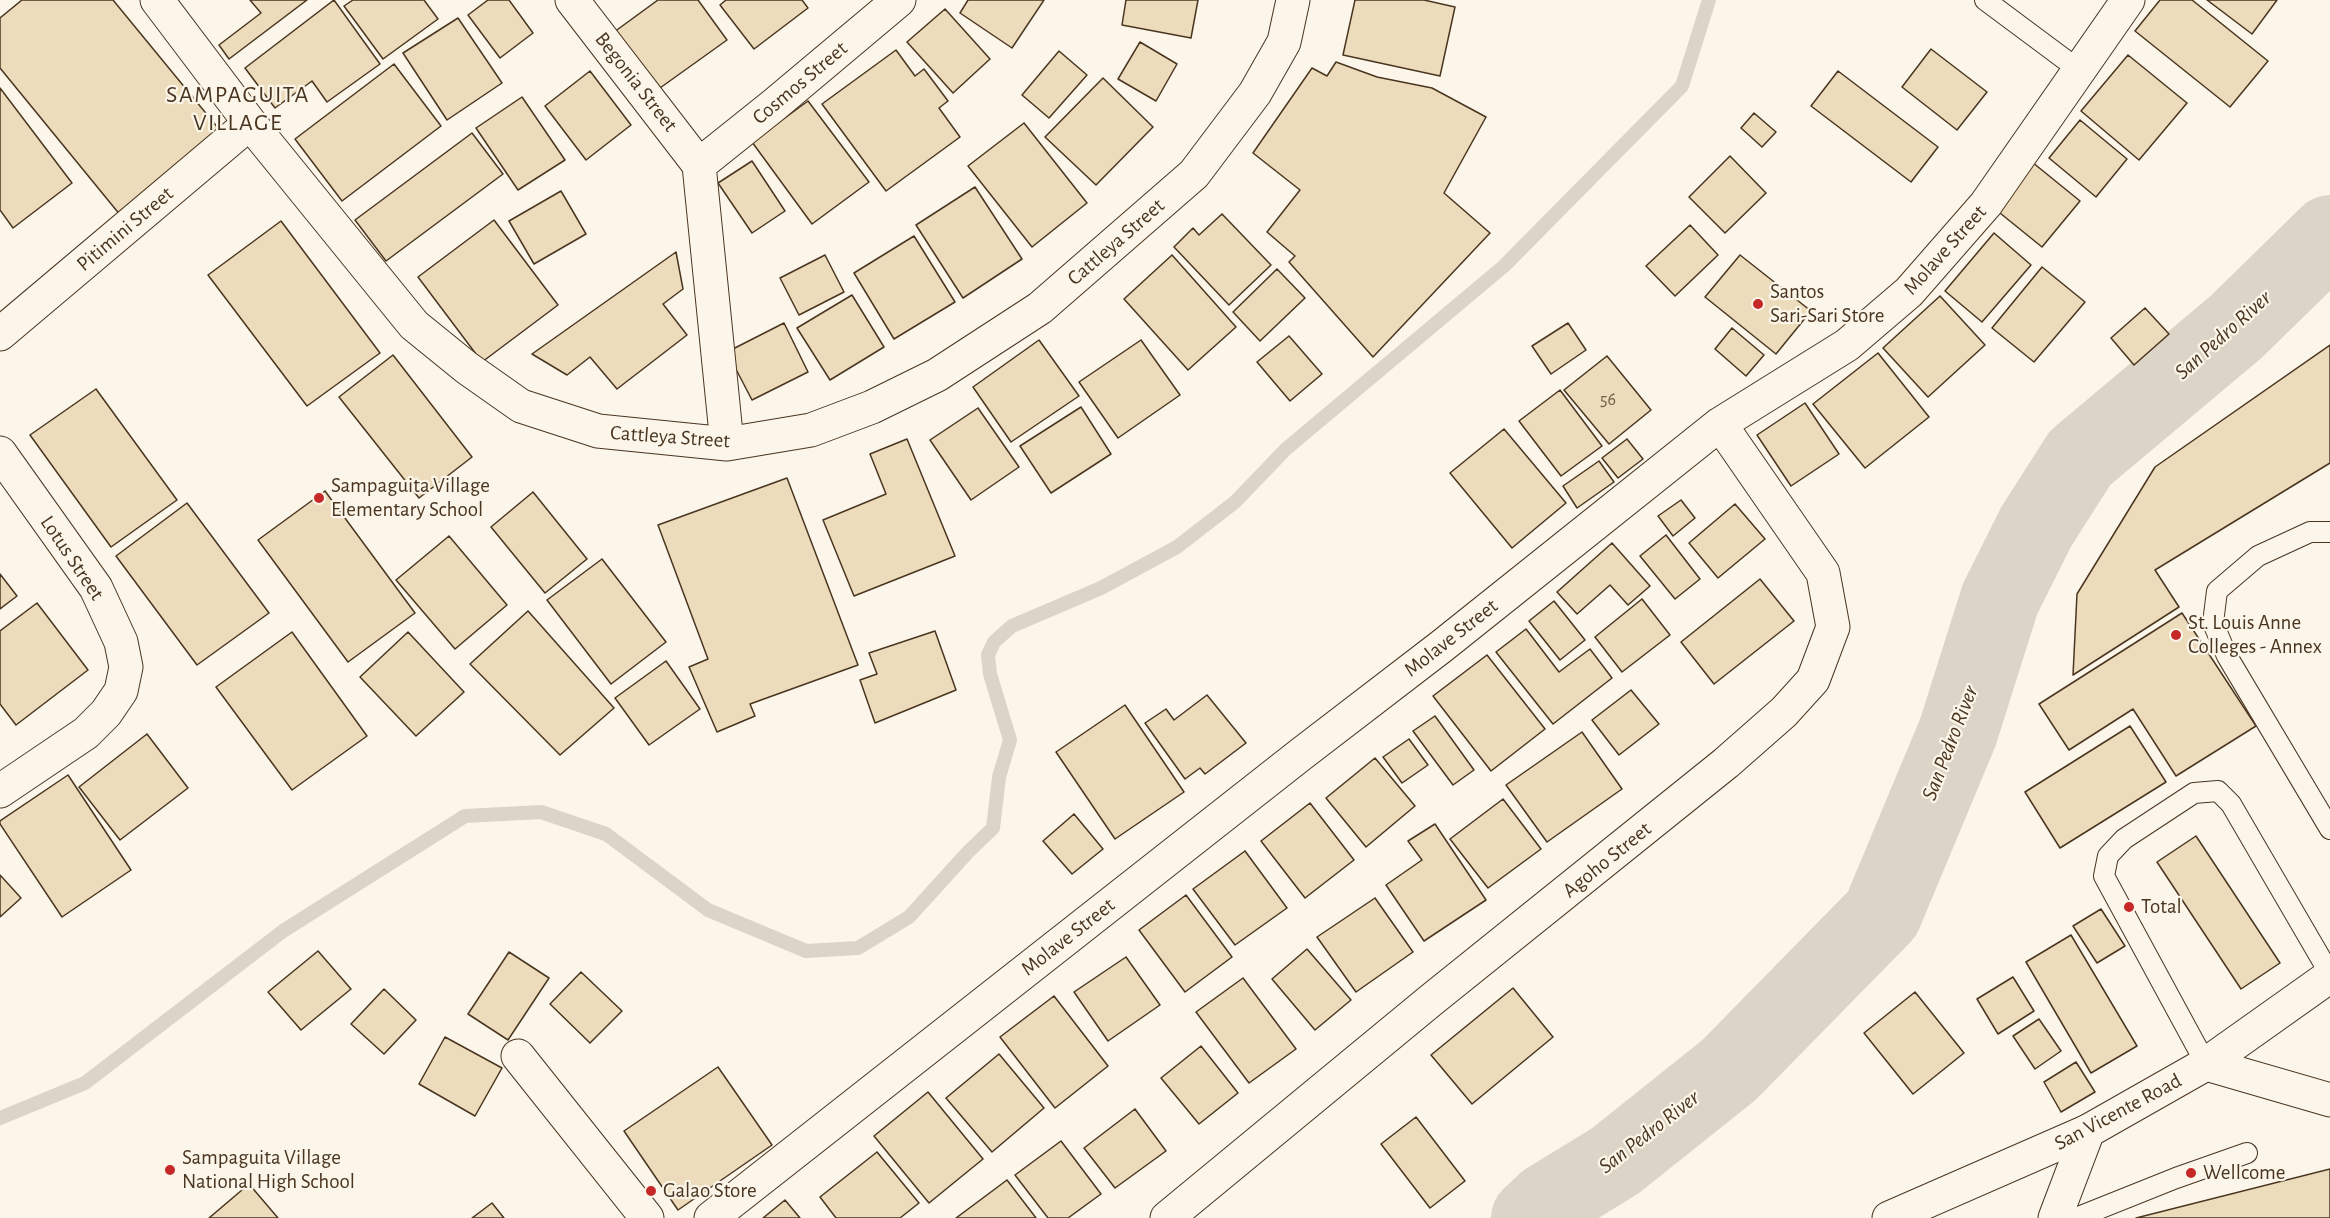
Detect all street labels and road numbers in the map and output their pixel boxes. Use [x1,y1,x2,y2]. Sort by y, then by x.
street label: Begonia Street [589,27,683,137]
street label: Cosmos Street [747,36,853,130]
street label: Pitimini Street [72,181,178,277]
street label: Cattleya Street [1062,193,1170,291]
street label: Molave Street [1898,200,1992,300]
street label: Cattleya Street [609,420,731,454]
street label: Lotus Street [34,511,110,605]
street label: Molave Street [1399,594,1503,682]
street label: Agoho Street [1558,817,1656,903]
street label: Molave Street [1016,893,1120,981]
street label: San Vicente Road [2050,1068,2186,1156]

